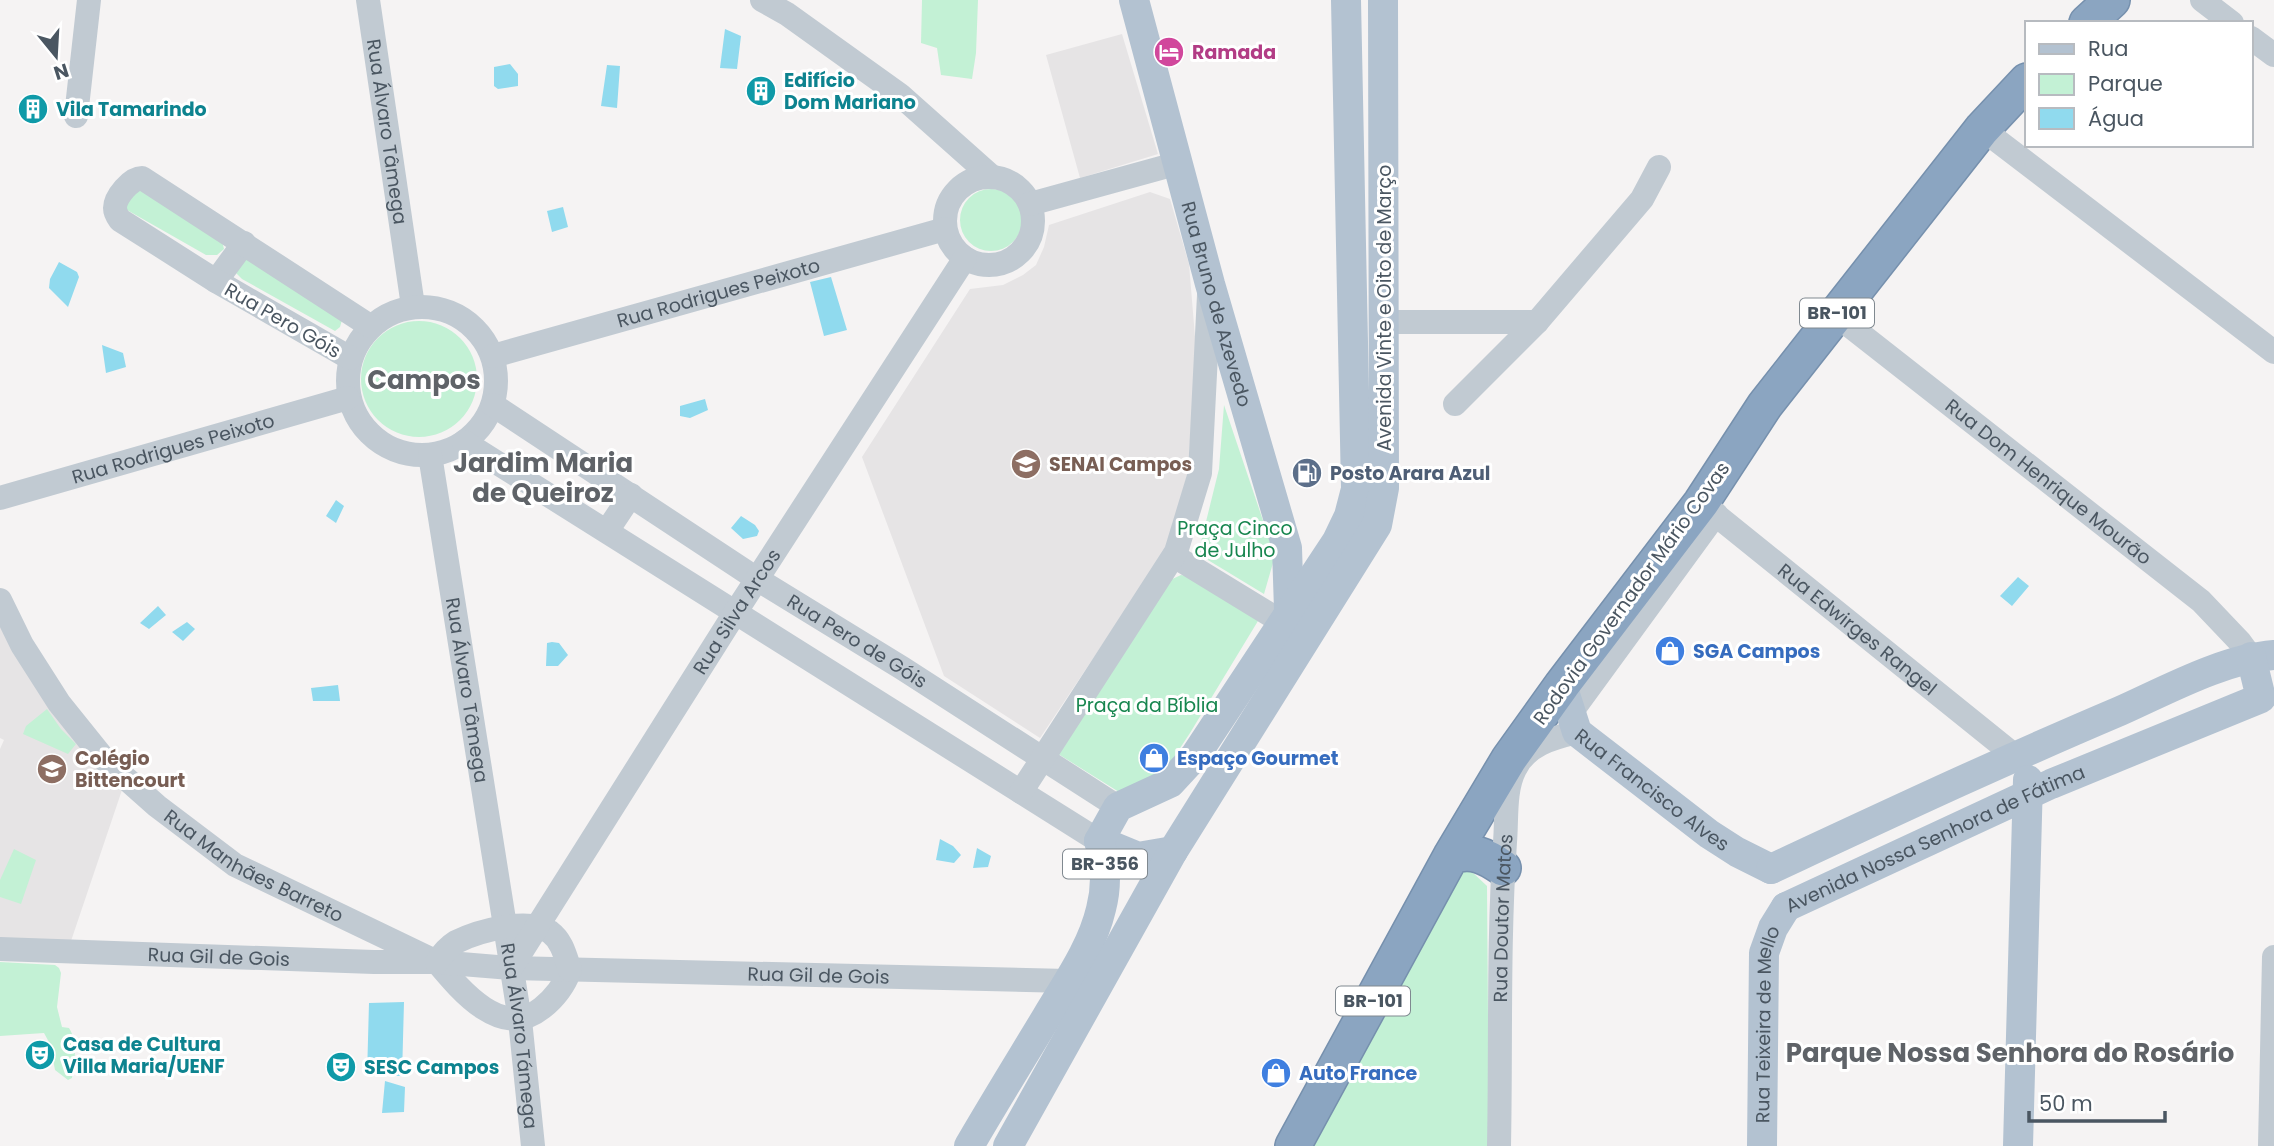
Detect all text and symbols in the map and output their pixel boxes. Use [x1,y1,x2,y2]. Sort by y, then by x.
north arrow [21,21,91,91]
legend [2025,21,2253,147]
text: Rua [2088,34,2128,63]
hotel icon: Ramada [1152,35,1186,69]
street label: Rua Álvaro Tâmega [360,37,414,226]
place label: Ramada [1192,39,1276,66]
text: N [50,57,72,87]
place label: Edifício Dom Mariano [784,67,916,116]
text: Parque [2088,69,2163,98]
building icon: Edifício Dom Mariano [744,74,778,108]
building icon: Vila Tamarindo [16,92,50,126]
place label: Vila Tamarindo [56,96,207,123]
text: Água [2088,104,2144,133]
street label: Avenida Vinte e Oito de Março [1371,165,1398,451]
street label: Rua Bruno de Azevedo [1174,198,1258,410]
street label: Rua Rodrigues Peixoto [614,252,823,335]
street label: Rua Pero Góis [220,276,346,365]
road number: BR-101 [1800,298,1874,328]
district label: Campos [367,362,481,398]
street label: Rua Dom Henrique Mourão [1939,392,2157,571]
street label: Rua Rodrigues Peixoto [69,407,278,491]
district label: Jardim Maria de Queiroz [453,445,633,511]
school or university icon: SENAI Campos [1009,447,1043,481]
place label: SENAI Campos [1049,451,1192,478]
fuel station icon: Posto Arara Azul [1290,456,1324,490]
street label: Rodovia Governador Mário Covas [1527,456,1736,730]
place label: Posto Arara Azul [1330,460,1490,487]
park label: Praça Cinco de Julho [1177,515,1293,564]
street label: Rua Silva Arcos [687,543,787,680]
street label: Rua Edwirges Rangel [1772,557,1943,702]
street label: Rua Pero de Góis [782,588,932,695]
street label: Rua Álvaro Tâmega [439,596,495,785]
shop icon: SGA Campos [1653,634,1687,668]
place label: SGA Campos [1693,638,1820,665]
park label: Praça da Bíblia [1076,692,1218,719]
street label: Rua Francisco Alves [1569,722,1734,858]
shop icon: Espaço Gourmet [1137,741,1171,775]
place label: Colégio Bittencourt [75,745,186,794]
place label: Espaço Gourmet [1177,745,1339,772]
school or university icon: Colégio Bittencourt [35,752,69,786]
street label: Avenida Nossa Senhora de Fátima [1781,759,2089,919]
street label: Rua Manhães Barreto [158,803,348,929]
street label: Rua Doutor Matos [1487,833,1520,1003]
road number: BR-356 [1063,850,1147,878]
street label: Rua Teixeira de Mello [1749,922,1787,1123]
street label: Rua Gil de Gois [147,941,290,973]
street label: Rua Álvaro Támega [494,941,544,1130]
street label: Rua Gil de Gois [747,961,890,991]
road number: BR-101 [1336,986,1410,1016]
place label: Casa de Cultura Villa Maria/UENF [63,1031,225,1080]
district label: Parque Nossa Senhora do Rosário [1786,1035,2234,1071]
theatre icon: Casa de Cultura Villa Maria/UENF [23,1038,57,1072]
theatre icon: SESC Campos [324,1050,358,1084]
place label: SESC Campos [364,1054,499,1081]
shop icon: Auto France [1259,1056,1293,1090]
place label: Auto France [1299,1060,1417,1087]
scale bar [2029,1080,2166,1124]
text: 50 m [2039,1089,2093,1118]

